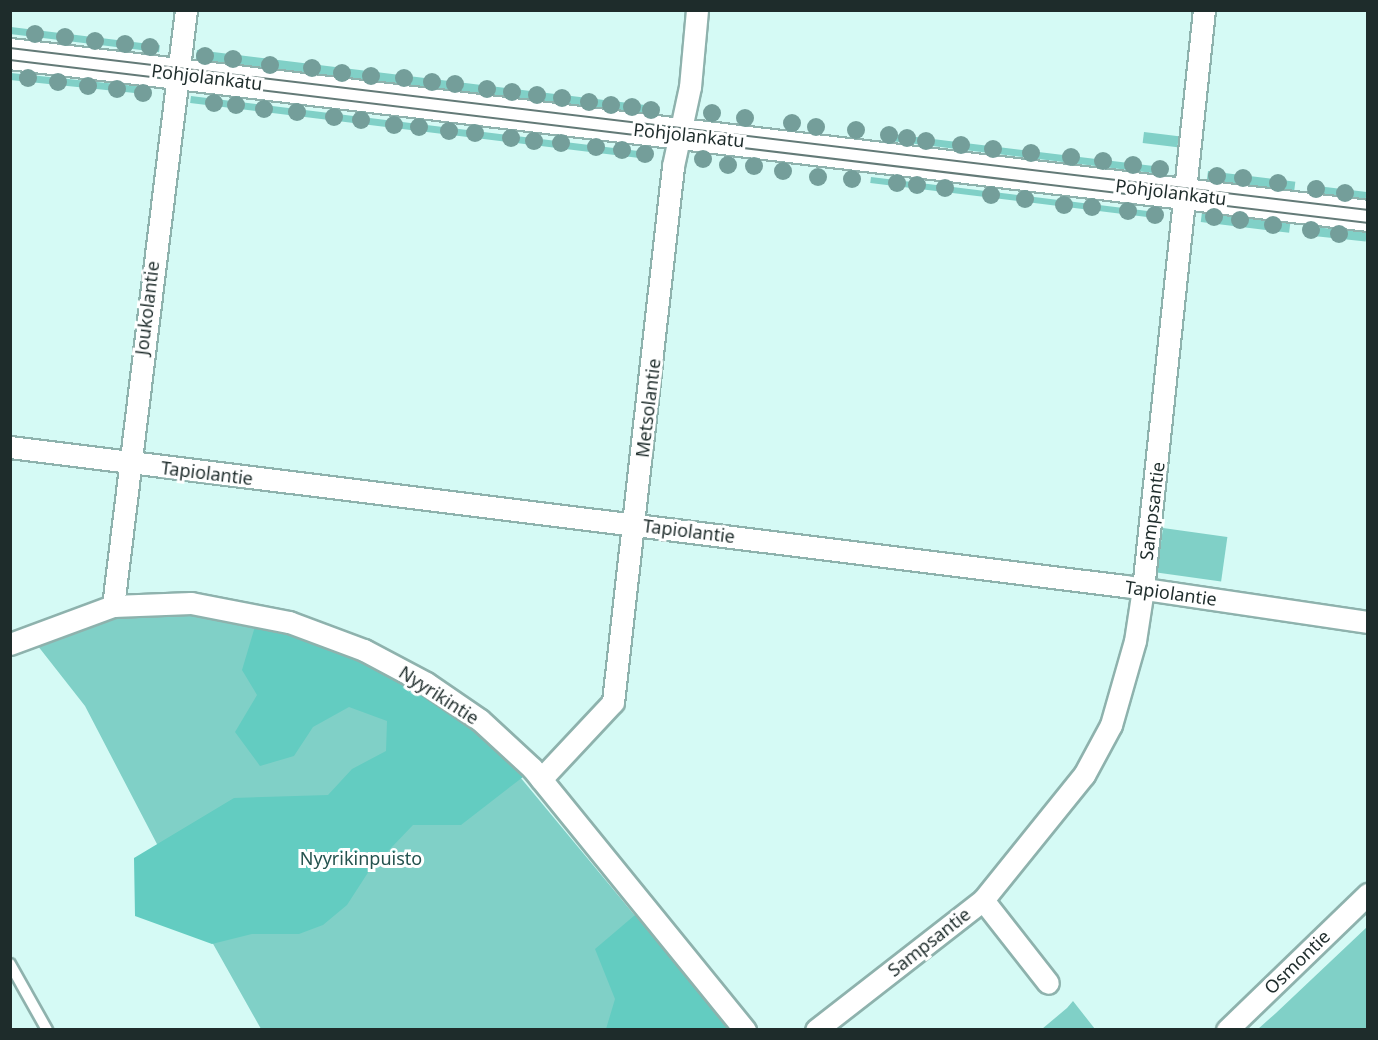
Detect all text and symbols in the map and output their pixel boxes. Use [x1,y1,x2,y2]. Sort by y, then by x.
street label: Pohjolankatu [150,59,264,95]
street label: Pohjolankatu [632,118,746,152]
street label: Pohjolankatu [1114,174,1228,210]
street label: Joukolantie [131,260,163,356]
street label: Metsolantie [631,357,665,459]
street label: Tapiolantie [160,457,254,489]
street label: Sampsantie [1135,461,1169,561]
street label: Tapiolantie [642,515,736,547]
street label: Tapiolantie [1124,576,1218,610]
street label: Nyyrikintie [395,661,483,729]
park label: Nyyrikinpuisto [300,847,422,869]
street label: Sampsantie [883,903,975,981]
street label: Osmontie [1260,925,1334,999]

